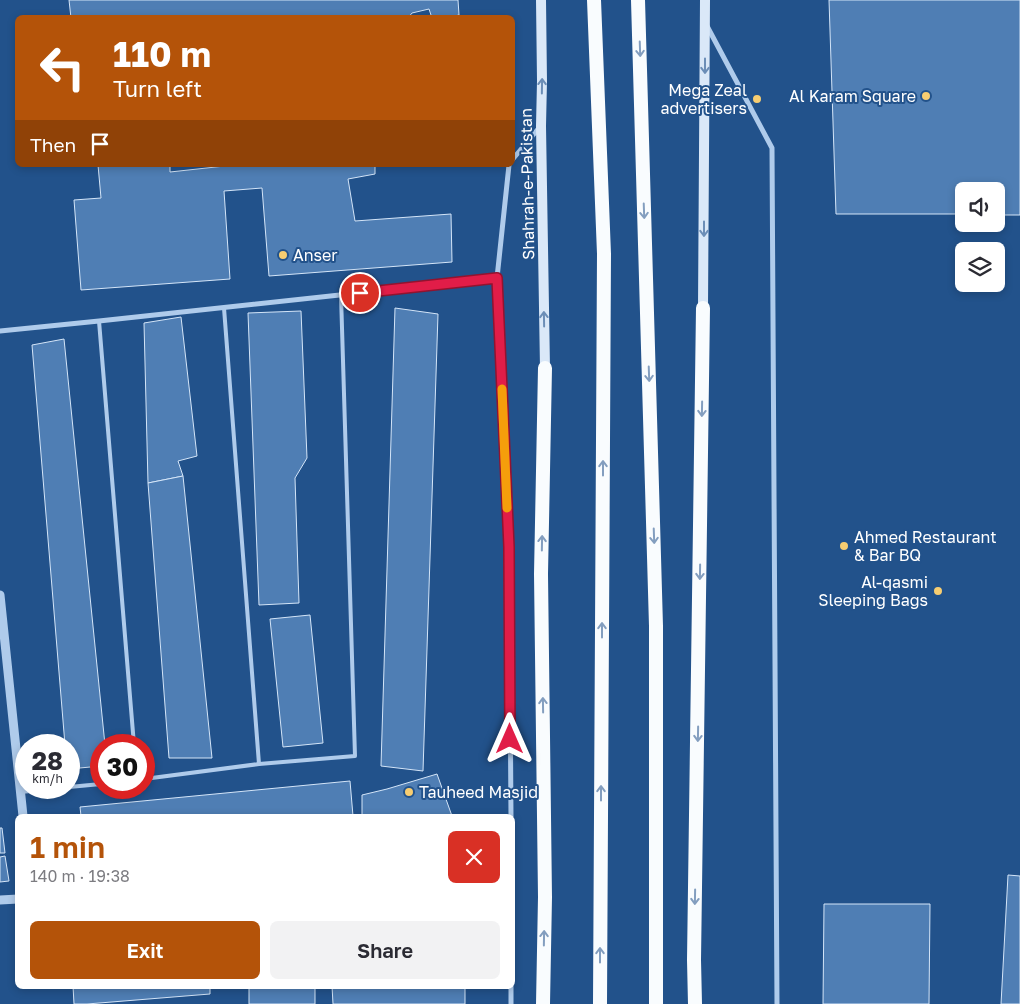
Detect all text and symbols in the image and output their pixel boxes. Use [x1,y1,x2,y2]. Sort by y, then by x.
text: 110 m [113,33,211,75]
icon: left [30,35,95,100]
one-way arrow [635,40,644,56]
one-way arrow [700,58,710,74]
text: Turn left [113,75,202,102]
one-way arrow [537,79,547,95]
place label: Mega Zeal advertisers [660,80,747,118]
place label: Al Karam Square [789,86,916,106]
marker: Al Karam Square [920,90,932,102]
marker: Mega Zeal advertisers [751,93,763,105]
street label: Shahrah-e-Pakistan [516,108,538,260]
icon: arrive [86,130,114,158]
text: Then [30,133,76,156]
map controls [955,182,1005,292]
button: sound [955,182,1005,232]
one-way arrow [640,203,649,219]
one-way arrow [699,220,709,236]
button: layers [955,242,1005,292]
place label: Anser [293,245,338,265]
marker: Anser [277,249,289,261]
pin [339,272,381,314]
icon: arrive [346,279,374,307]
one-way arrow [539,311,549,328]
one-way arrow [644,365,654,381]
one-way arrow [697,400,707,417]
one-way arrow [598,460,608,476]
place label: Ahmed Restaurant & Bar BQ [854,527,997,565]
one-way arrow [649,528,658,544]
one-way arrow [537,535,547,552]
marker: Ahmed Restaurant & Bar BQ [838,540,850,552]
one-way arrow [695,563,705,579]
place label: Al-qasmi Sleeping Bags [818,572,928,610]
marker: Al-qasmi Sleeping Bags [932,585,944,597]
one-way arrow [597,623,607,639]
one-way arrow [538,698,548,714]
position arrow [483,712,535,764]
one-way arrow [693,726,702,742]
speed limit sign: 30 [90,734,155,799]
text: 28 [32,745,63,776]
text: km/h [32,771,63,786]
place label: Tauheed Masjid [419,782,538,802]
one-way arrow [596,785,606,802]
marker: Tauheed Masjid [403,786,415,798]
text: 1 min [30,829,105,865]
button: close [448,831,500,883]
text: 140 m · 19:38 [30,866,130,886]
one-way arrow [690,888,700,904]
button: Exit [30,921,260,979]
button: Share [270,921,500,979]
one-way arrow [540,930,549,946]
one-way arrow [595,948,605,964]

